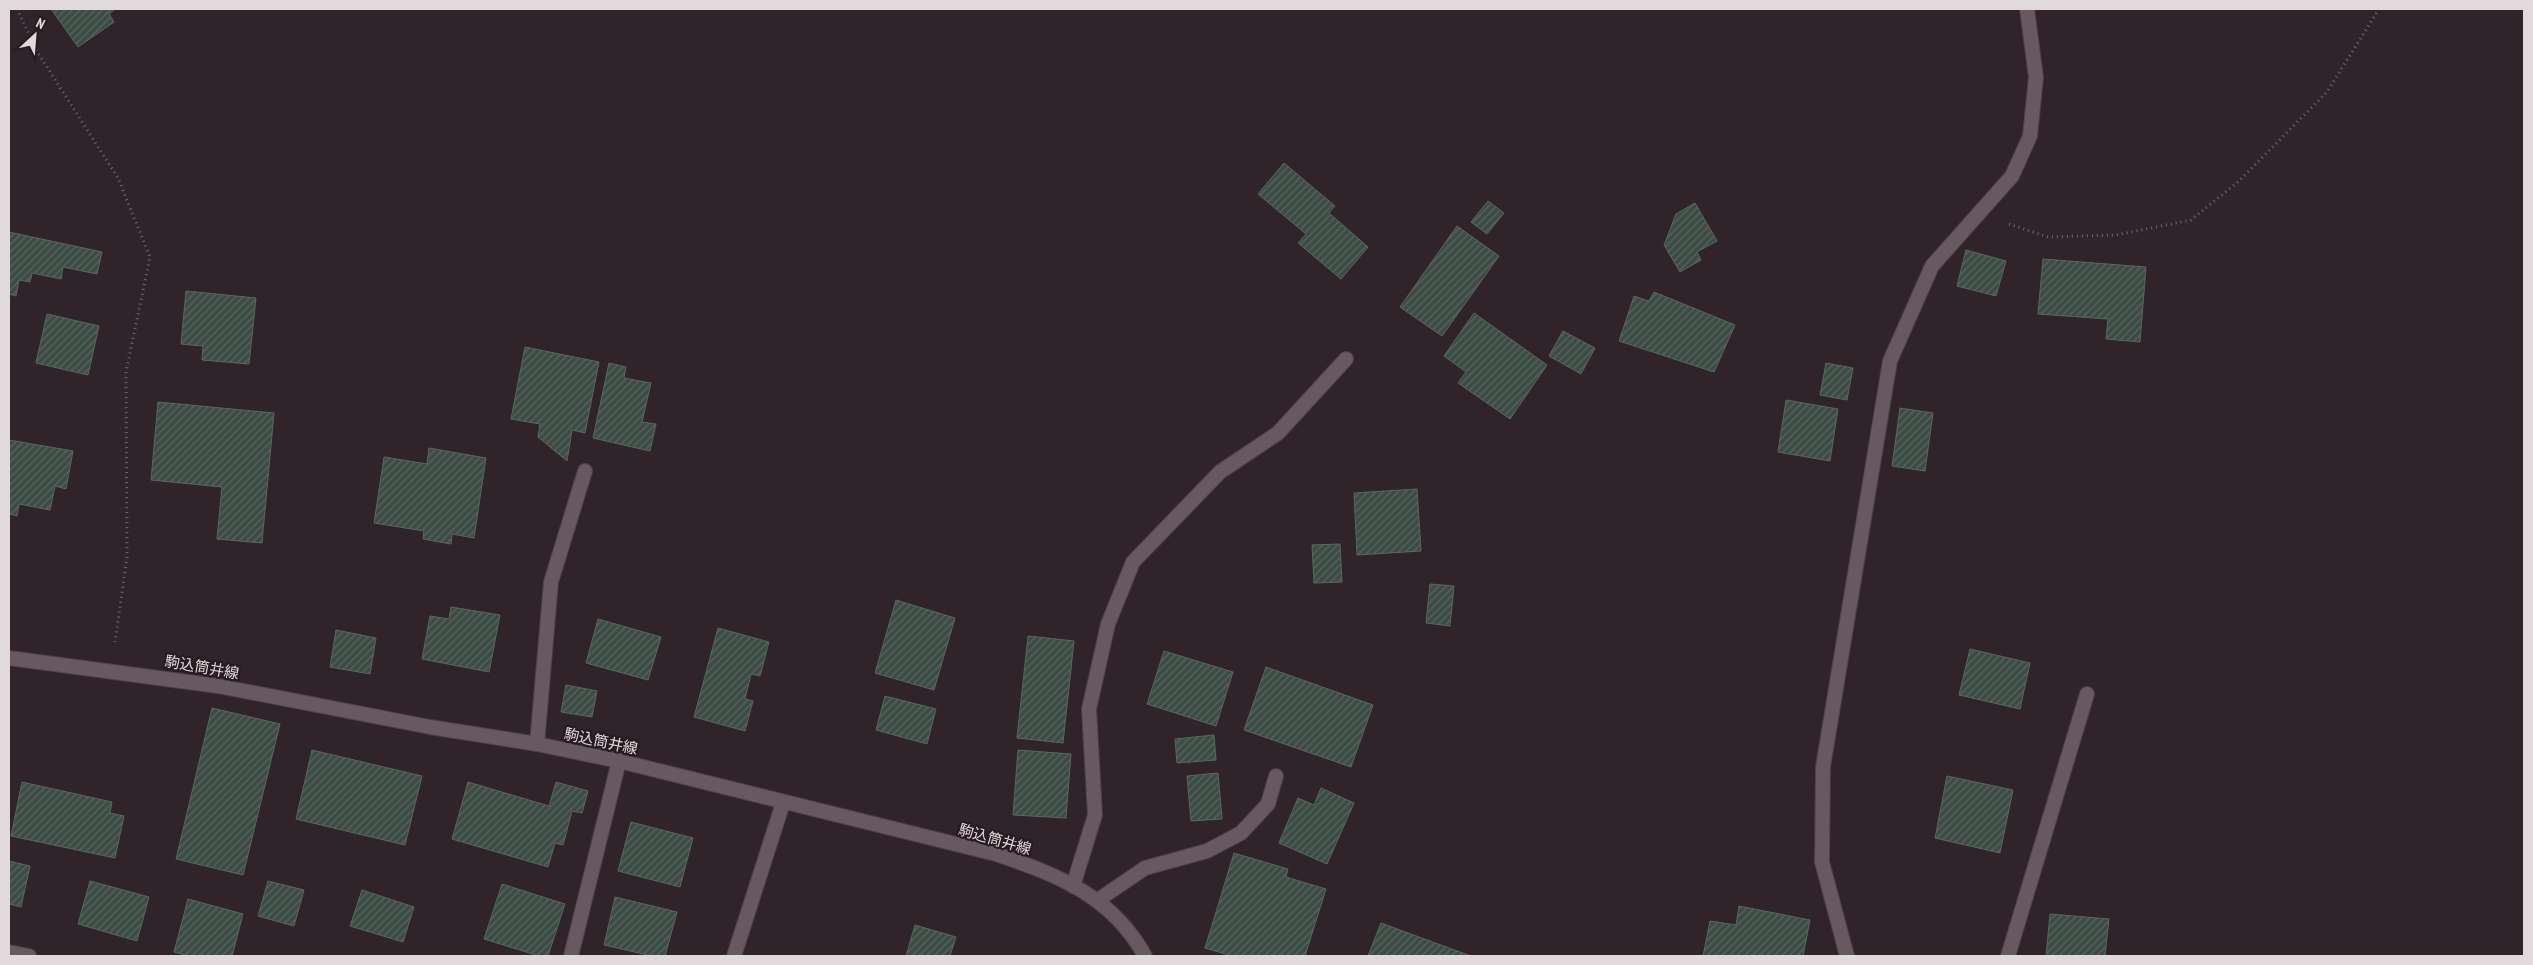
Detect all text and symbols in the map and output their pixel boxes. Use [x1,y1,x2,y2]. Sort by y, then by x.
north arrow [10,10,60,60]
text: N [33,14,48,33]
street label: 駒込筒井線 [163,651,241,683]
street label: 駒込筒井線 [562,724,640,758]
street label: 駒込筒井線 [956,820,1034,858]

